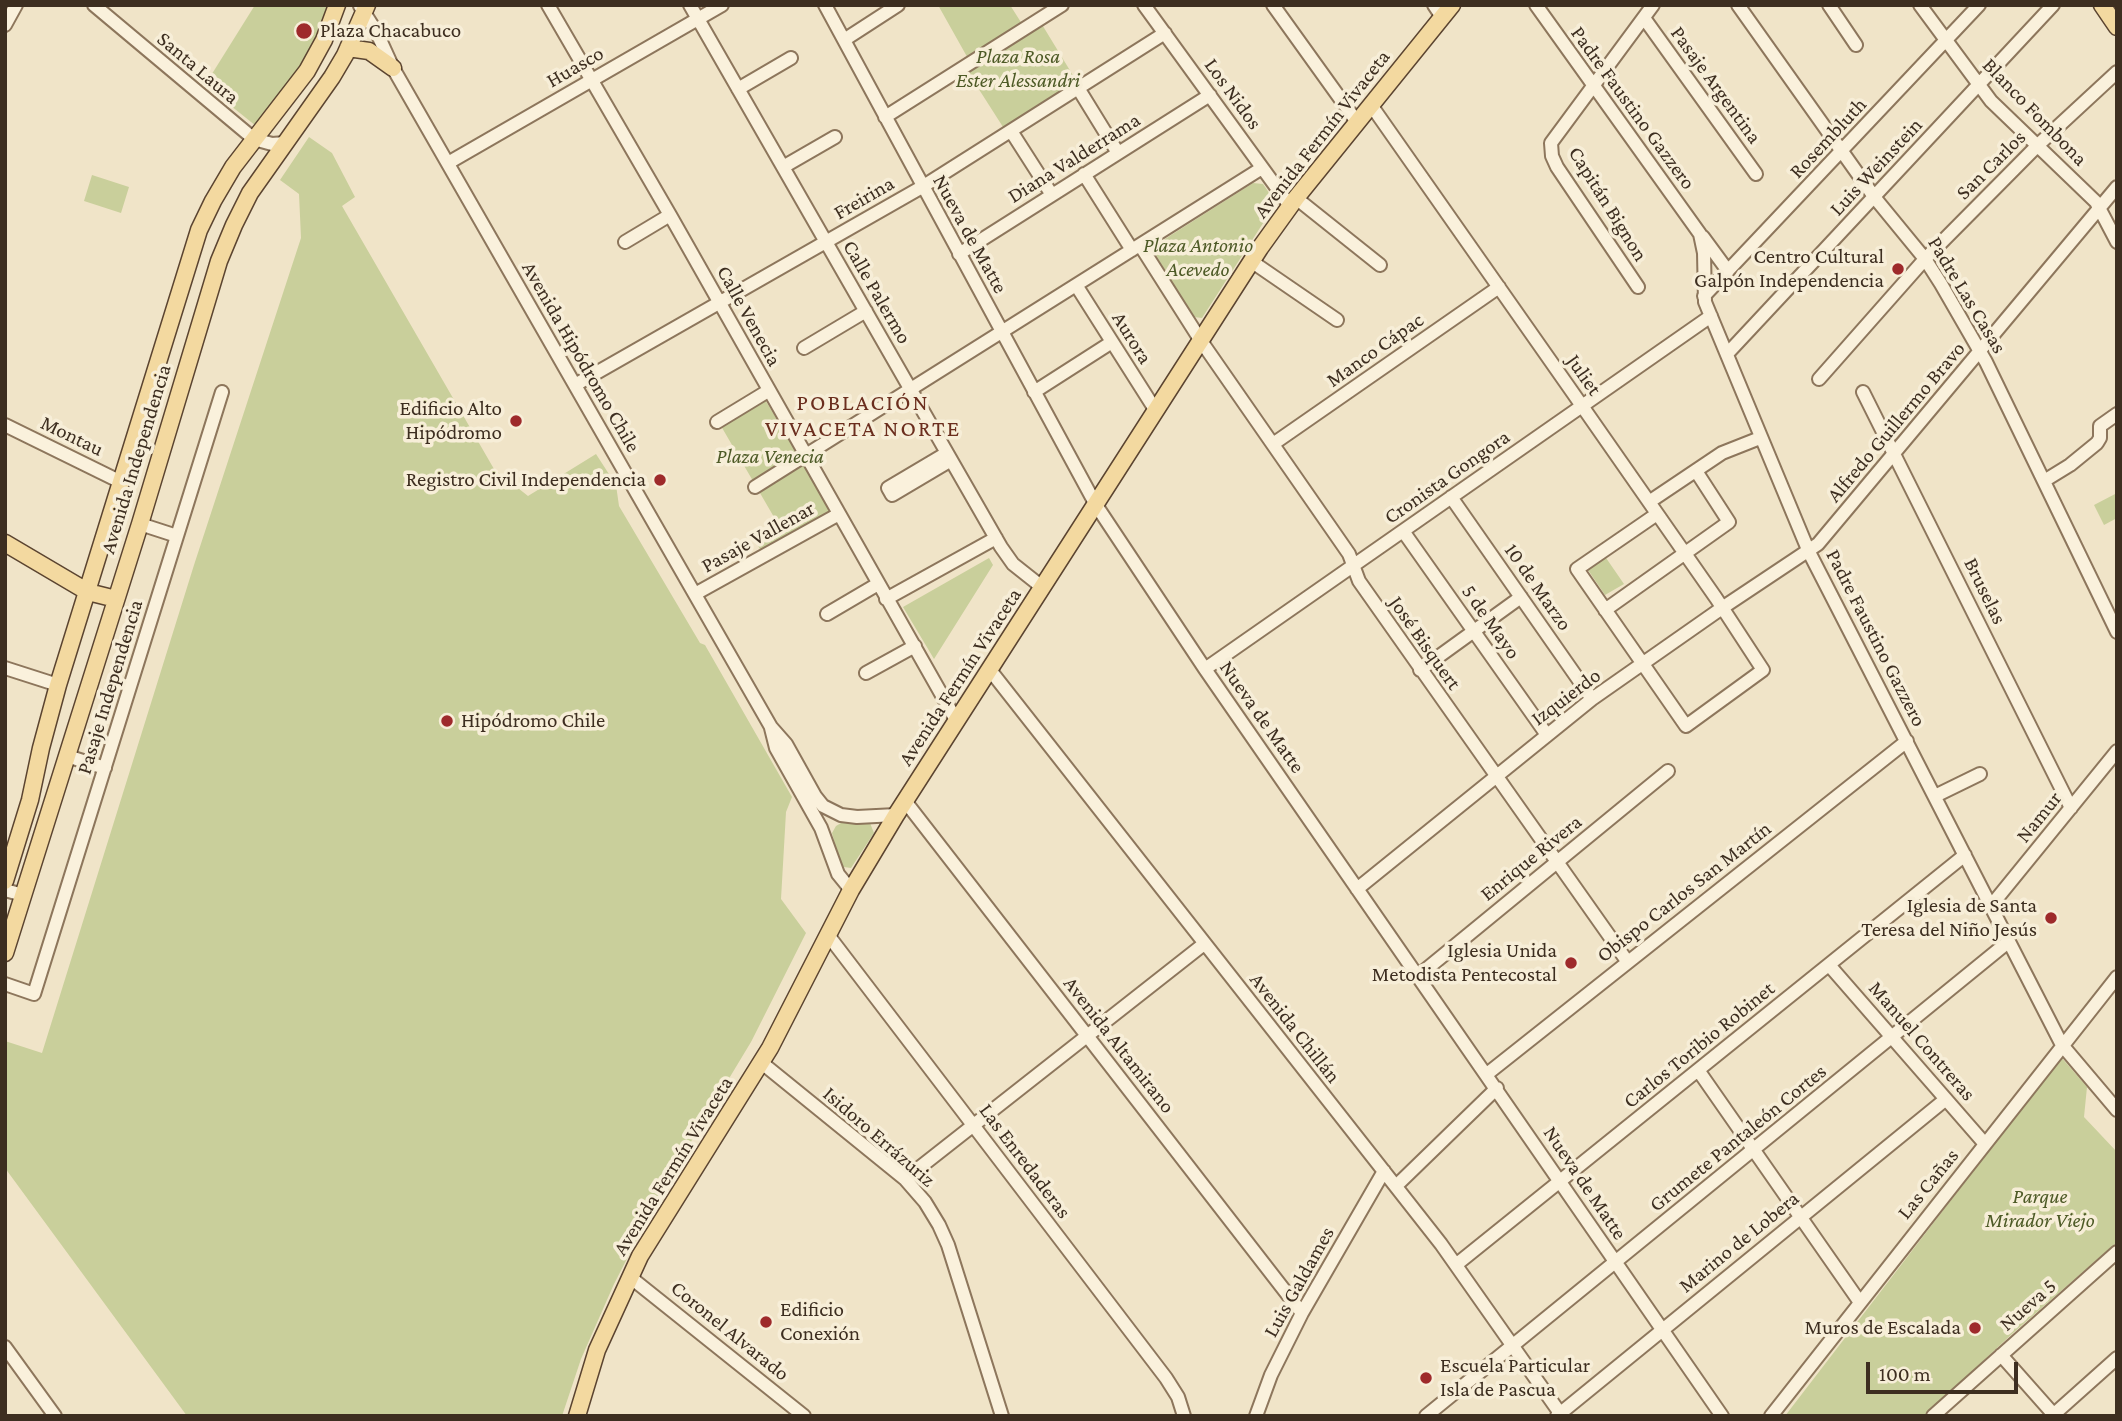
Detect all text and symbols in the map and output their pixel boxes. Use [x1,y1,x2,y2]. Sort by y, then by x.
place label: Plaza Chacabuco [320,18,461,44]
marker: Plaza Chacabuco [294,21,314,41]
street label: Padre Faustino Gazzero [1565,21,1701,195]
street label: Pasaje Argentina [1665,21,1767,149]
street label: Santa Laura [152,26,244,110]
street label: Huasco [542,41,608,93]
park label: Plaza Rosa Ester Alessandri [956,44,1080,94]
street label: Avenida Fermín Vivaceta [1248,45,1396,223]
street label: Los Nidos [1199,53,1267,135]
street label: Blanco Fombona [1977,53,2093,171]
street label: Rosembluth [1784,92,1872,184]
street label: Diana Valderrama [1003,107,1145,209]
street label: Luis Weinstein [1824,113,1928,221]
street label: San Carlos [1951,125,2031,205]
street label: Capitán Bignon [1563,142,1653,266]
street label: Nueva de Matte [927,170,1013,298]
street label: Freirina [829,171,899,225]
street label: Padre Las Casas [1922,232,2012,358]
park label: Plaza Antonio Acevedo [1143,233,1253,283]
street label: Calle Palermo [837,236,917,348]
place label: Centro Cultural Galpón Independencia [1694,244,1884,294]
street label: Avenida Hipódromo Chile [516,257,646,457]
street label: Calle Venecia [711,261,787,371]
marker: Centro Cultural Galpón Independencia [1890,261,1906,277]
street label: Aurora [1106,307,1158,369]
street label: Manco Cápac [1322,307,1428,393]
street label: Alfredo Guillermo Bravo [1821,336,1971,508]
street label: Juliet [1561,349,1607,401]
street label: Avenida Independencia [95,361,177,557]
district label: POBLACIÓN VIVACETA NORTE [767,389,959,443]
place label: Edificio Alto Hipódromo [400,396,502,446]
street label: Montau [36,410,108,462]
marker: Edificio Alto Hipódromo [508,413,524,429]
street label: Cronista Gongora [1379,424,1515,530]
park label: Plaza Venecia [716,444,824,470]
place label: Registro Civil Independencia [406,467,646,493]
marker: Registro Civil Independencia [652,472,668,488]
street label: Pasaje Vallenar [697,496,819,578]
street label: 10 de Marzo [1499,538,1577,636]
street label: Padre Faustino Gazzero [1820,545,1932,731]
street label: Bruselas [1958,554,2012,628]
street label: 5 de Mayo [1456,580,1526,664]
street label: Avenida Fermín Vivaceta [893,583,1027,771]
street label: José Bisquert [1383,591,1467,695]
street label: Pasaje Independencia [71,597,149,777]
street label: Nueva de Matte [1214,656,1310,778]
street label: Izquierdo [1526,663,1606,731]
place label: Hipódromo Chile [461,708,605,734]
marker: Hipódromo Chile [439,713,455,729]
street label: Namur [2011,786,2067,848]
street label: Enrique Rivera [1475,809,1587,907]
street label: Obispo Carlos San Martín [1592,816,1776,968]
place label: Iglesia de Santa Teresa del Niño Jesús [1861,893,2037,943]
marker: Iglesia de Santa Teresa del Niño Jesús [2043,910,2059,926]
place label: Iglesia Unida Metodista Pentecostal [1372,938,1557,988]
marker: Iglesia Unida Metodista Pentecostal [1563,955,1579,971]
street label: Avenida Chillán [1244,968,1346,1088]
street label: Avenida Altamirano [1058,972,1180,1118]
street label: Carlos Toribio Robinet [1618,976,1780,1114]
street label: Manuel Contreras [1863,976,1981,1106]
street label: Grumete Pantaleón Cortes [1644,1059,1832,1217]
street label: Avenida Fermín Vivaceta [608,1072,738,1260]
street label: Isidoro Errázuriz [818,1081,940,1193]
street label: Las Enredaderas [974,1099,1076,1223]
street label: Nueva de Matte [1538,1121,1632,1245]
street label: Las Cañas [1892,1144,1964,1224]
park label: Parque Mirador Viejo [1985,1184,2095,1234]
street label: Marino de Lobera [1674,1186,1804,1298]
street label: Luis Galdames [1258,1222,1340,1342]
street label: Nueva 5 [1994,1273,2062,1337]
street label: Coronel Alvarado [666,1276,794,1386]
place label: Edificio Conexión [780,1297,860,1347]
marker: Edificio Conexión [758,1314,774,1330]
place label: Muros de Escalada [1805,1315,1961,1341]
marker: Muros de Escalada [1967,1320,1983,1336]
scale bar [1870,1348,2022,1392]
place label: Escuela Particular Isla de Pascua [1440,1353,1590,1403]
text: 100 m [1879,1362,1931,1386]
marker: Escuela Particular Isla de Pascua [1418,1370,1434,1386]

